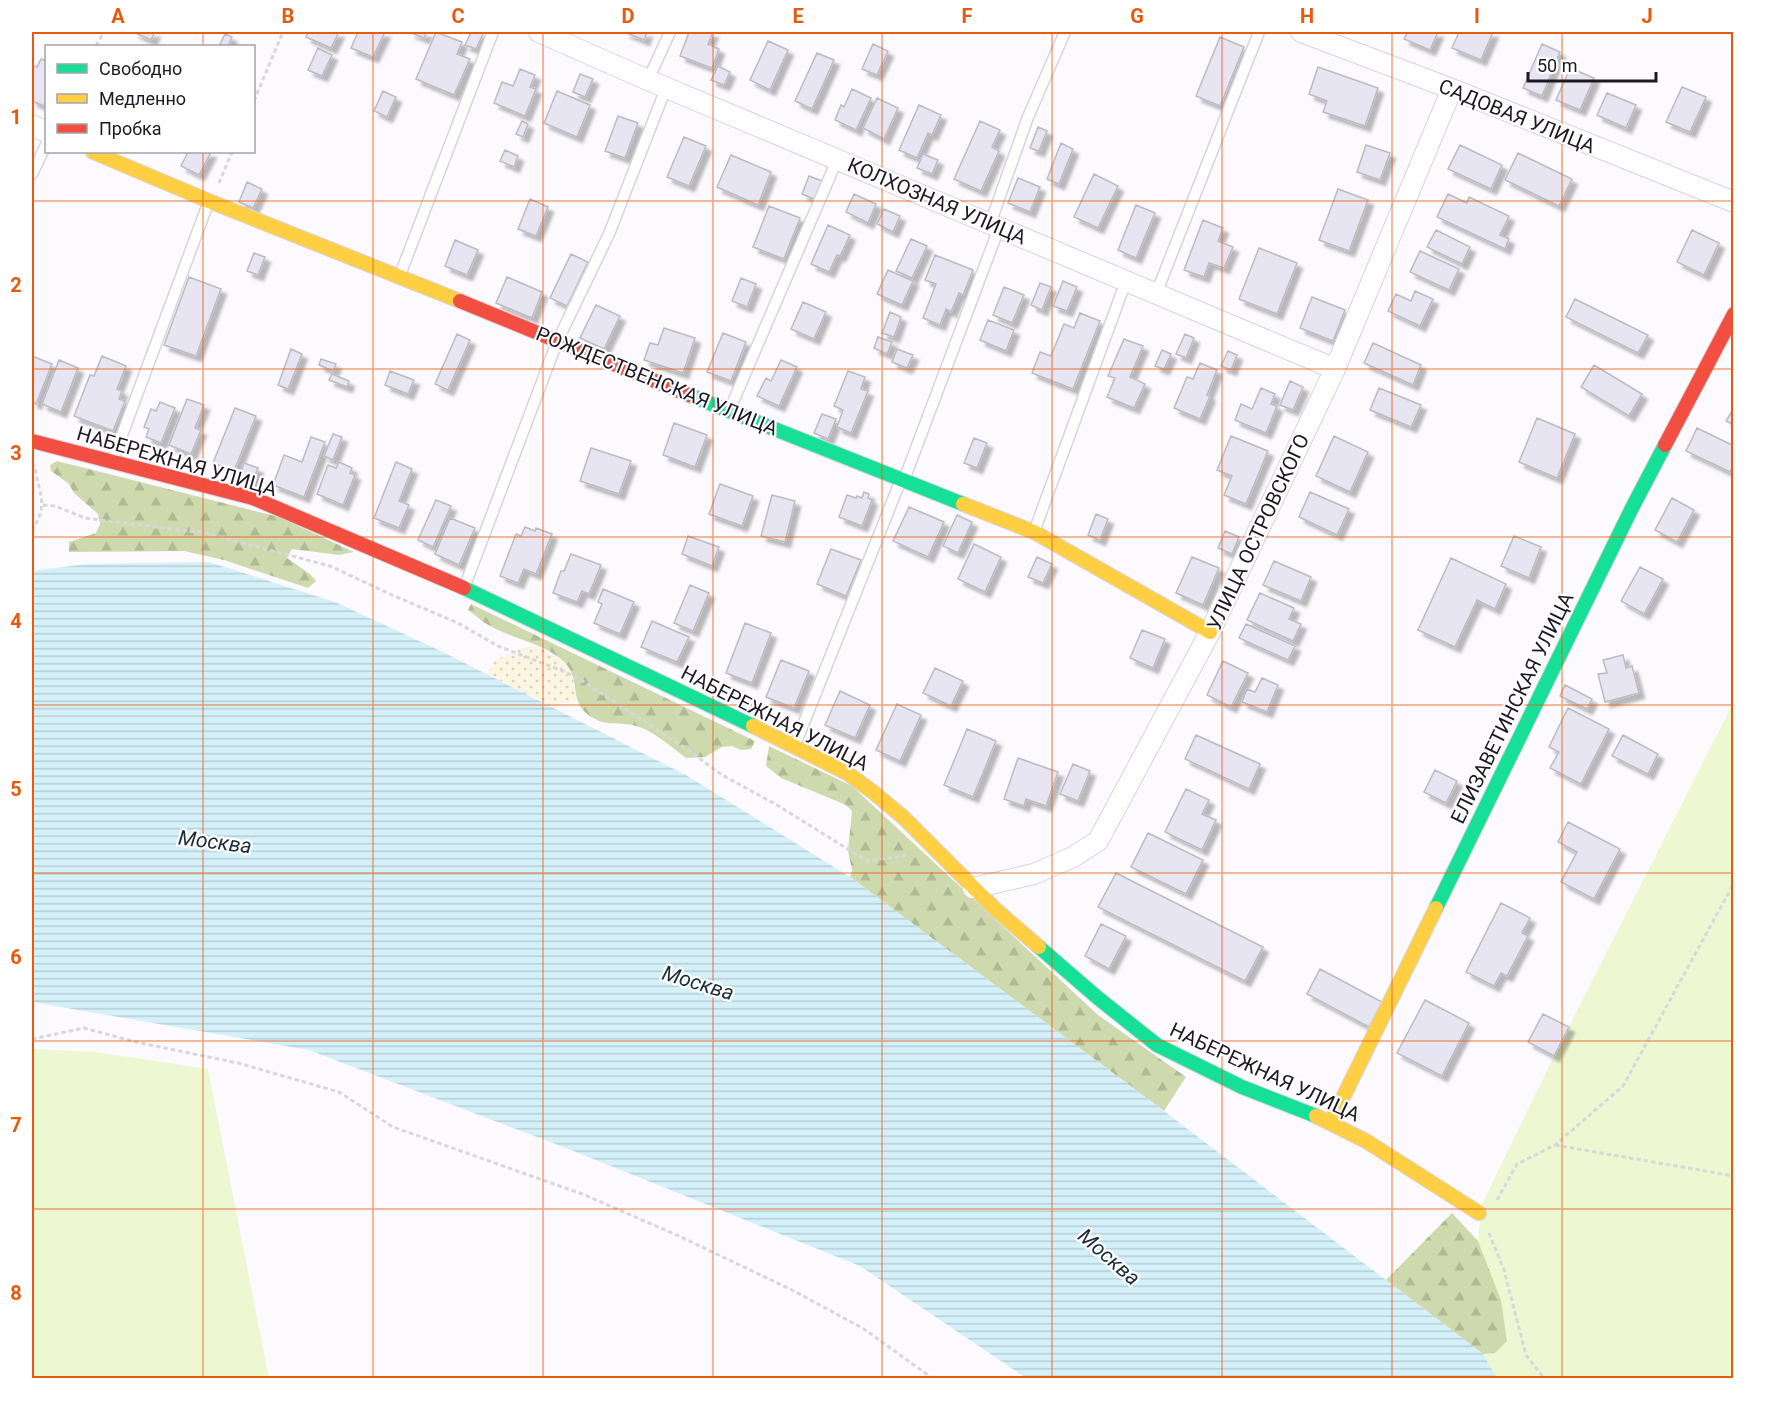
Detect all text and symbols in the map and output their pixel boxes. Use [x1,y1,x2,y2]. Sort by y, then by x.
text: A [111,4,125,28]
text: B [282,4,294,28]
text: C [451,4,465,28]
text: D [622,4,635,28]
text: E [792,4,804,28]
text: F [962,4,973,28]
text: G [1130,4,1144,28]
text: H [1300,4,1314,28]
text: I [1474,4,1480,28]
text: J [1641,4,1653,28]
legend [45,45,255,153]
scale bar [1528,45,1656,83]
text: 50 m [1537,55,1577,76]
text: Свободно [99,58,182,79]
street label: САДОВАЯ УЛИЦА [1435,74,1599,158]
text: Медленно [99,88,186,109]
text: 1 [10,105,22,129]
text: Пробка [99,118,162,139]
street label: КОЛХОЗНАЯ УЛИЦА [844,152,1030,250]
text: 2 [10,273,22,297]
street label: РОЖДЕСТВЕНСКАЯ УЛИЦА [533,321,781,441]
street label: НАБЕРЕЖНАЯ УЛИЦА [74,421,280,501]
street label: УЛИЦА ОСТРОВСКОГО [1202,430,1314,634]
text: 3 [10,441,22,465]
street label: ЕЛИЗАВЕТИНСКАЯ УЛИЦА [1446,589,1578,827]
text: 4 [10,609,22,633]
street label: НАБЕРЕЖНАЯ УЛИЦА [677,660,873,776]
text: 5 [10,777,22,801]
water label: Москва [177,826,253,858]
text: 6 [10,945,22,969]
water label: Москва [659,961,737,1005]
street label: НАБЕРЕЖНАЯ УЛИЦА [1166,1017,1364,1127]
text: 7 [10,1113,22,1137]
water label: Москва [1073,1224,1145,1290]
text: 8 [10,1281,22,1305]

